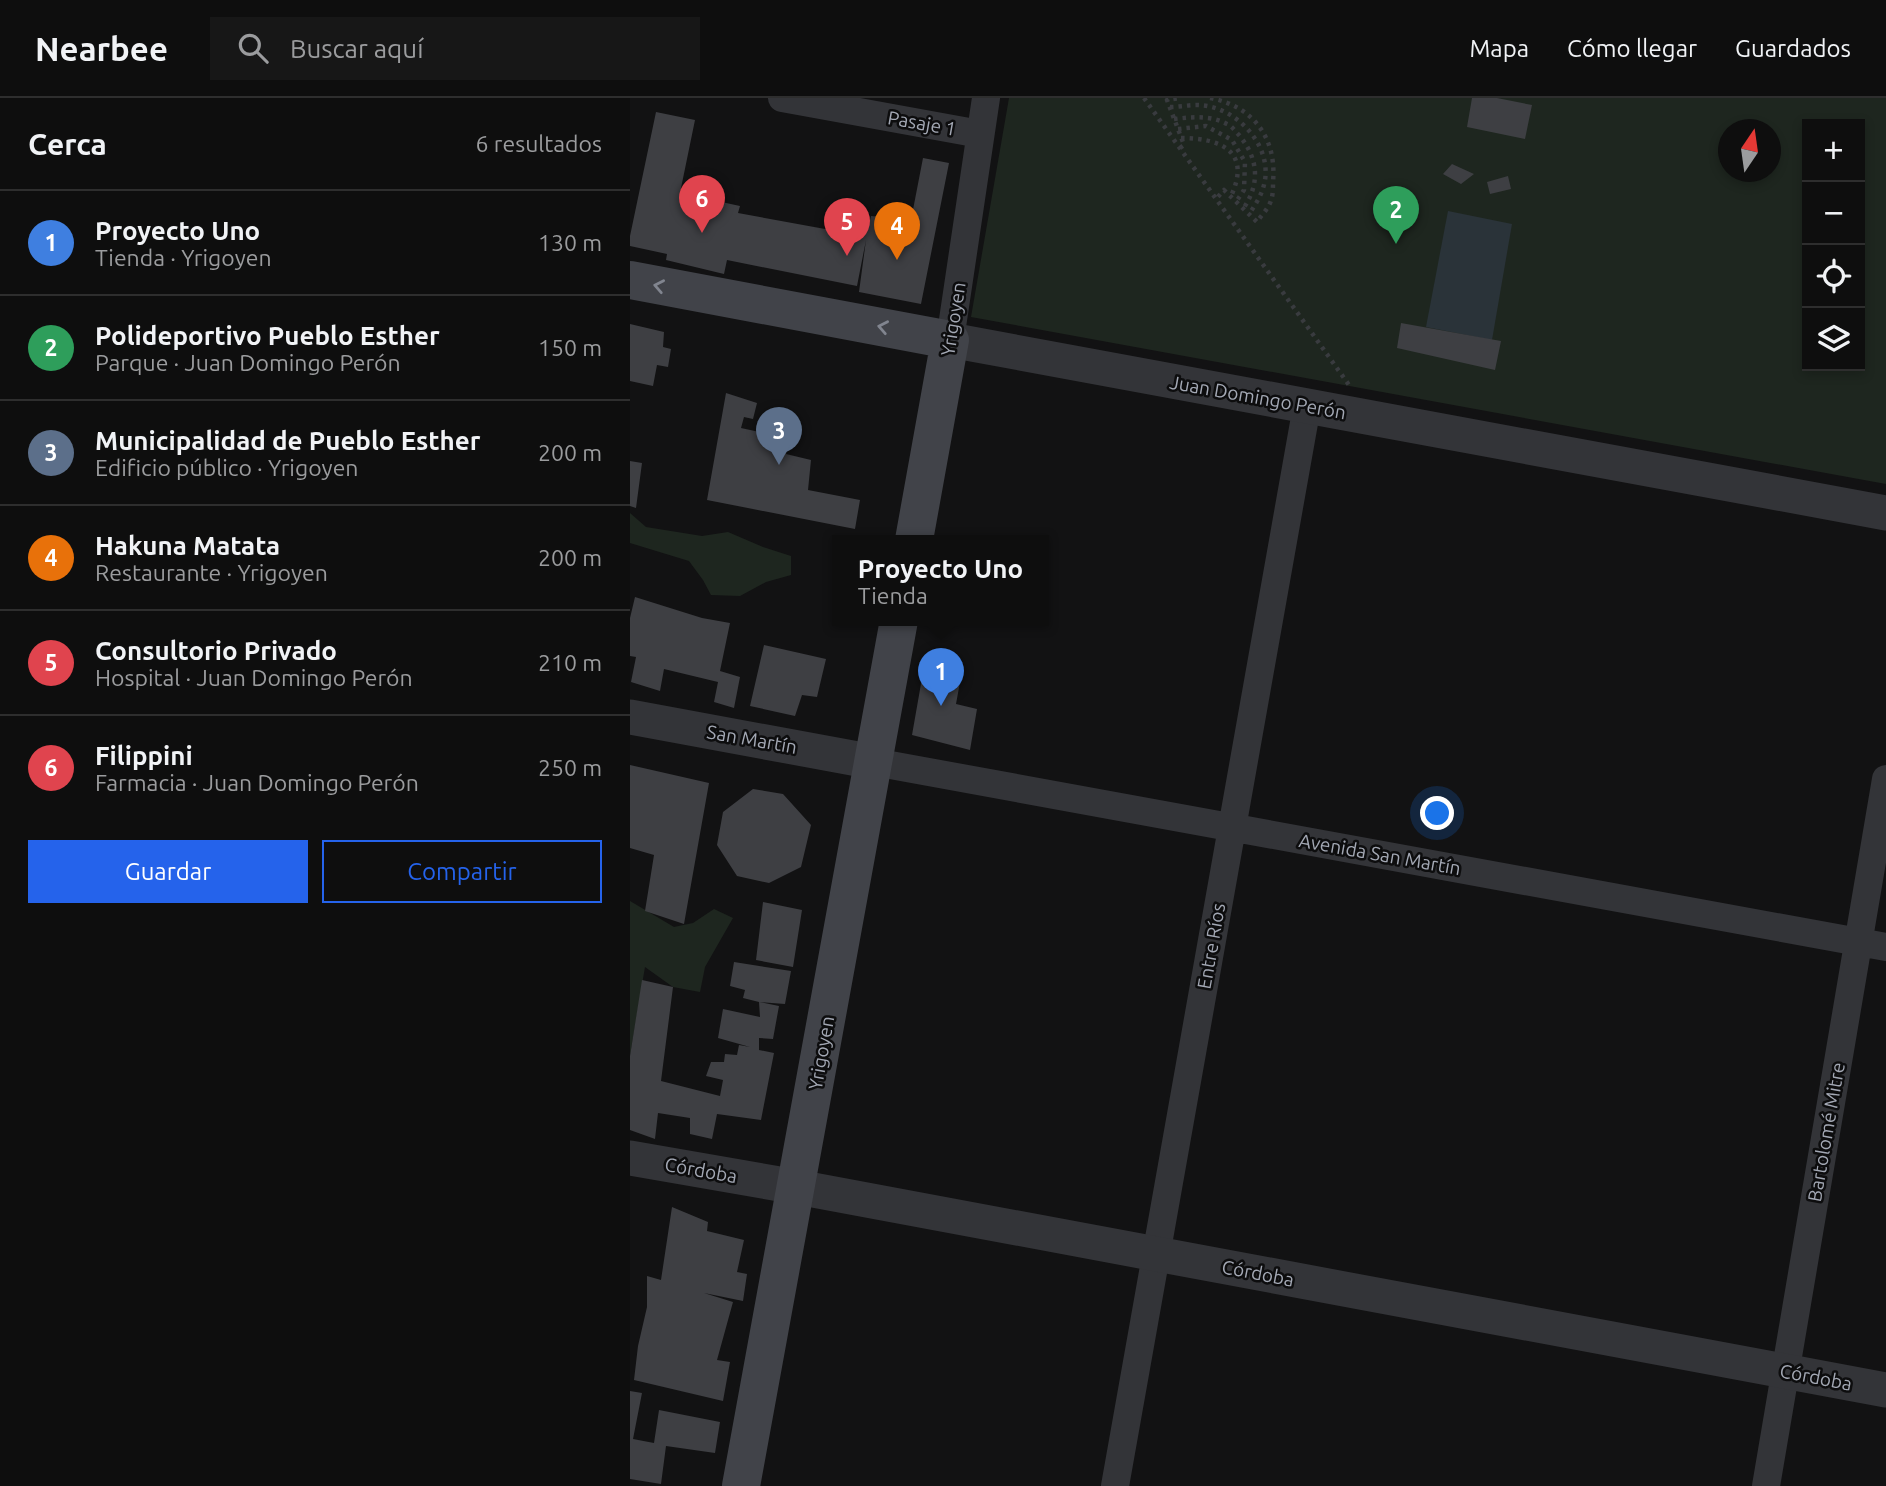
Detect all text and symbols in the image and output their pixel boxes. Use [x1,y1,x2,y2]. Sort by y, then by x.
search box [210,17,700,80]
icon: search [234,29,272,67]
text: Nearbee [35,30,168,67]
text: Buscar aquí [290,34,423,63]
text: Mapa [1469,35,1529,62]
text: Cómo llegar [1567,35,1697,62]
text: Guardados [1735,35,1851,62]
street label: Pasaje 1 [886,106,958,140]
north arrow [1718,119,1781,182]
map controls [1802,119,1865,371]
button: + [1802,119,1865,182]
text: Cerca [28,127,107,161]
text: 6 resultados [476,131,602,156]
pin: 6 [679,175,725,233]
button: − [1802,182,1865,245]
pin: 2 [1373,186,1419,244]
pin: 5 [824,198,870,256]
pin: 4 [874,202,920,260]
text: Proyecto Uno [95,216,260,245]
text: 1 [45,230,57,255]
text: 130 m [538,230,602,255]
text: Tienda · Yrigoyen [95,245,272,270]
button: locate [1802,245,1865,308]
one-way arrow [653,279,665,294]
street label: Yrigoyen [936,280,970,358]
button: layers [1802,308,1865,371]
one-way arrow [877,320,889,335]
text: Polideportivo Pueblo Esther [95,321,440,350]
text: 2 [45,335,57,360]
text: 150 m [538,335,602,360]
text: Parque · Juan Domingo Perón [95,350,401,375]
street label: Juan Domingo Perón [1168,371,1348,423]
pin: 3 [756,407,802,465]
text: Municipalidad de Pueblo Esther [95,426,480,455]
text: 3 [45,440,57,465]
text: 200 m [538,440,602,465]
text: Edificio público · Yrigoyen [95,455,358,480]
text: Hakuna Matata [95,531,280,560]
popup [832,535,1049,626]
text: 4 [45,545,57,570]
text: 200 m [538,545,602,570]
text: Proyecto Uno [858,554,1023,583]
text: Restaurante · Yrigoyen [95,560,328,585]
text: Tienda [858,583,928,608]
text: Consultorio Privado [95,636,337,665]
pin: 1 [918,648,964,706]
text: 5 [45,650,57,675]
text: 210 m [538,650,602,675]
text: Hospital · Juan Domingo Perón [95,665,413,690]
street label: San Martín [705,720,799,758]
text: Filippini [95,741,193,770]
text: 6 [45,755,57,780]
text: 250 m [538,755,602,780]
text: Farmacia · Juan Domingo Perón [95,770,419,795]
your location [1420,796,1454,830]
street label: Avenida San Martín [1297,829,1463,879]
button: Guardar [28,840,308,903]
button: Compartir [322,840,602,903]
street label: Entre Ríos [1193,901,1229,991]
street label: Yrigoyen [804,1014,838,1092]
street label: Bartolomé Mitre [1803,1061,1849,1203]
street label: Córdoba [663,1153,739,1187]
street label: Córdoba [1220,1255,1296,1291]
street label: Córdoba [1778,1359,1854,1395]

